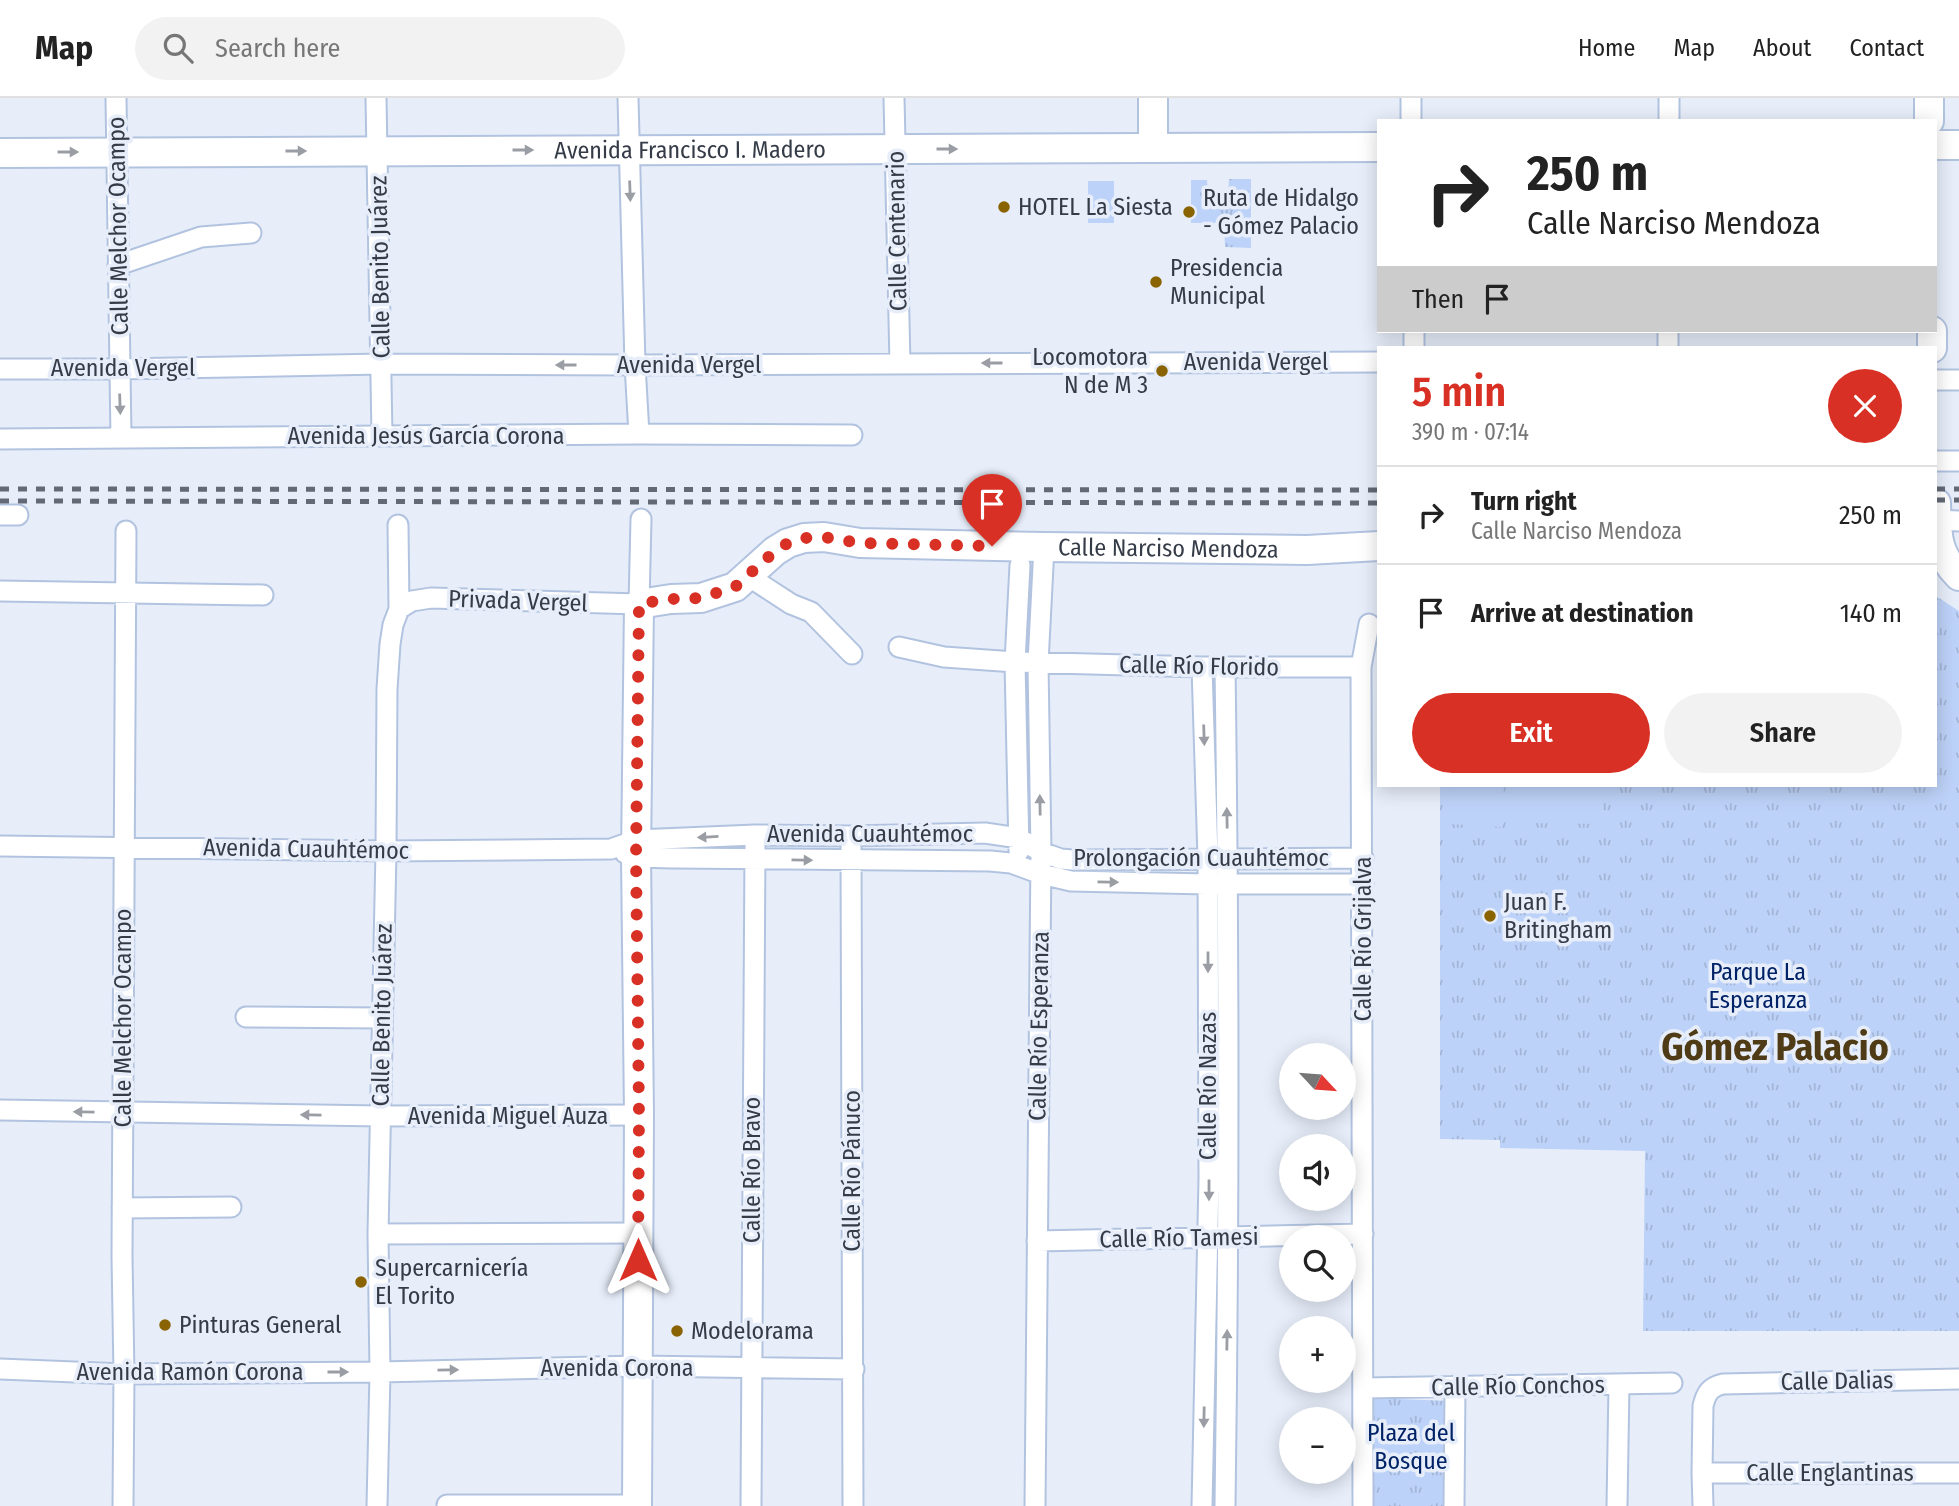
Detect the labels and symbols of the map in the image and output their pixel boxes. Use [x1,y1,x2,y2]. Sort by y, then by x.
street label: Calle Melchor Ocampo [102,116,134,336]
street label: Avenida Francisco I. Madero [554,135,826,165]
one-way arrow [936,143,958,155]
one-way arrow [285,145,307,157]
one-way arrow [512,145,534,156]
one-way arrow [57,146,79,158]
street label: Calle Centenario [882,150,912,312]
street label: Calle Benito Juárez [364,175,396,359]
one-way arrow [624,180,636,202]
place label: Ruta de Hidalgo - Gómez Palacio [1203,184,1359,240]
place label: HOTEL La Siesta [1018,193,1173,221]
marker: HOTEL La Siesta [996,199,1012,215]
marker: Ruta de Hidalgo - Gómez Palacio [1181,204,1197,220]
place label: Presidencia Municipal [1170,254,1283,310]
marker: Presidencia Municipal [1148,274,1164,290]
place label: Locomotora N de M 3 [1032,343,1148,399]
street label: Avenida Vergel [1184,348,1328,376]
street label: Avenida Vergel [617,351,761,379]
street label: Avenida Vergel [51,354,195,382]
one-way arrow [981,357,1003,369]
one-way arrow [555,359,577,371]
marker: Locomotora N de M 3 [1154,363,1170,379]
one-way arrow [115,393,126,415]
street label: Avenida Jesús García Corona [287,422,565,450]
pin [962,474,1022,546]
street label: Calle Narciso Mendoza [1058,533,1279,564]
street label: Privada Vergel [448,585,588,617]
street label: Calle Río Florido [1119,651,1279,681]
one-way arrow [1199,724,1210,746]
one-way arrow [1035,794,1046,816]
one-way arrow [1221,807,1233,829]
street label: Avenida Cuauhtémoc [767,820,973,848]
one-way arrow [697,831,719,842]
street label: Avenida Cuauhtémoc [203,833,409,865]
street label: Prolongación Cuauhtémoc [1073,844,1329,872]
one-way arrow [791,854,813,866]
street label: Calle Río Grijalva [1349,857,1377,1021]
one-way arrow [1097,876,1119,887]
place label: Juan F. Britingham [1504,888,1612,944]
marker: Juan F. Britingham [1482,908,1498,924]
street label: Calle Melchor Ocampo [109,909,137,1127]
street label: Calle Benito Juárez [366,923,398,1107]
street label: Calle Río Esperanza [1023,931,1055,1121]
one-way arrow [1202,952,1213,974]
park label: Parque La Esperanza [1709,958,1808,1014]
street label: Calle Río Nazas [1194,1012,1222,1160]
district label: Gómez Palacio [1661,1024,1889,1070]
north arrow [1279,1043,1356,1120]
street label: Calle Río Pánuco [838,1090,866,1252]
street label: Calle Río Bravo [738,1097,766,1243]
street label: Avenida Miguel Auza [408,1102,608,1130]
one-way arrow [73,1106,95,1117]
one-way arrow [300,1109,322,1121]
one-way arrow [1203,1179,1215,1201]
position arrow [601,1223,675,1297]
street label: Calle Río Tamesi [1099,1223,1259,1253]
place label: Supercarnicería El Torito [375,1254,529,1310]
marker: Supercarnicería El Torito [353,1274,369,1290]
place label: Pinturas General [179,1311,341,1339]
marker: Pinturas General [157,1317,173,1333]
place label: Modelorama [691,1317,814,1345]
marker: Modelorama [669,1323,685,1339]
one-way arrow [1222,1329,1233,1351]
street label: Avenida Corona [540,1354,694,1382]
street label: Avenida Ramón Corona [76,1358,304,1386]
one-way arrow [437,1365,459,1376]
one-way arrow [327,1366,349,1378]
street label: Calle Dalias [1780,1366,1894,1396]
street label: Calle Río Conchos [1431,1370,1605,1402]
one-way arrow [1199,1406,1210,1428]
park label: Plaza del Bosque [1367,1419,1455,1475]
street label: Calle Englantinas [1746,1459,1914,1487]

